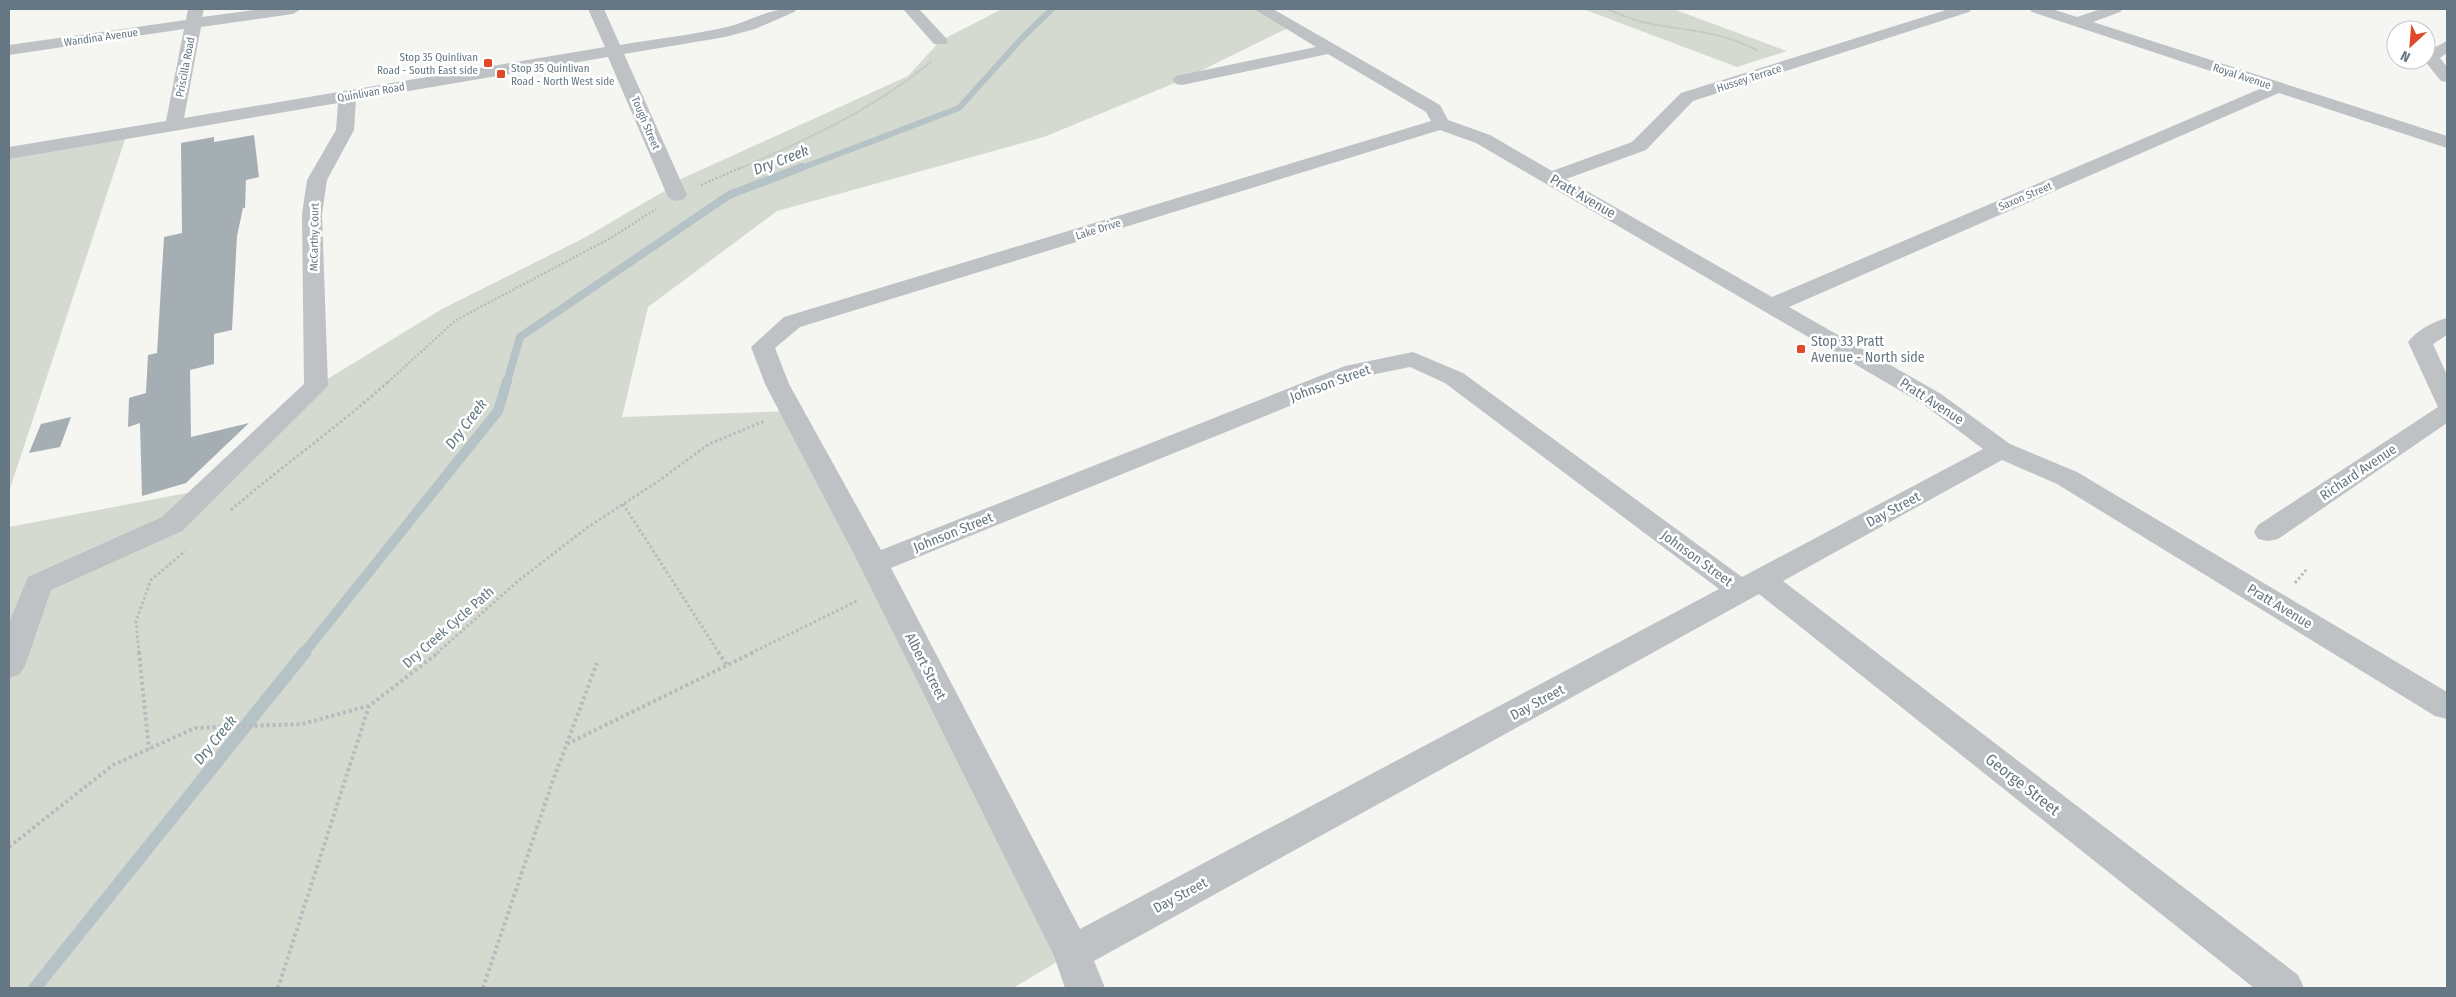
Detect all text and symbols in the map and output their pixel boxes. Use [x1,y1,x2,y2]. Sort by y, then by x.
north arrow [2386,20,2436,70]
street label: Wandina Avenue [63,26,139,49]
street label: Priscilla Road [173,36,198,98]
text: N [2398,47,2413,66]
place label: Stop 35 Quinlivan Road - South East side [377,51,478,77]
marker: Stop 35 Quinlivan Road - South East side [482,57,494,69]
street label: Royal Avenue [2211,61,2272,92]
place label: Stop 35 Quinlivan Road - North West side [511,62,615,88]
street label: Hussey Terrace [1715,62,1783,95]
marker: Stop 35 Quinlivan Road - North West side [495,68,507,80]
street label: Quinlivan Road [336,80,406,105]
street label: Tough Street [628,95,663,152]
water label: Dry Creek [751,141,812,179]
street label: Pratt Avenue [1547,171,1619,222]
street label: Saxon Street [1997,179,2054,214]
street label: McCarthy Court [307,202,322,271]
street label: Lake Drive [1074,216,1122,242]
place label: Stop 33 Pratt Avenue - North side [1811,333,1925,366]
marker: Stop 33 Pratt Avenue - North side [1795,343,1807,355]
street label: Johnson Street [1288,361,1373,406]
street label: Pratt Avenue [1897,374,1967,428]
water label: Dry Creek [441,395,491,452]
street label: Richard Avenue [2317,441,2400,504]
street label: Day Street [1863,488,1923,531]
street label: Johnson Street [911,509,996,556]
street label: Johnson Street [1658,527,1736,590]
street label: Pratt Avenue [2244,580,2315,633]
street label: Dry Creek Cycle Path [399,583,497,672]
street label: Albert Street [901,630,950,703]
street label: Day Street [1507,681,1567,724]
water label: Dry Creek [190,711,241,768]
street label: George Street [1982,749,2064,820]
street label: Day Street [1150,874,1210,917]

